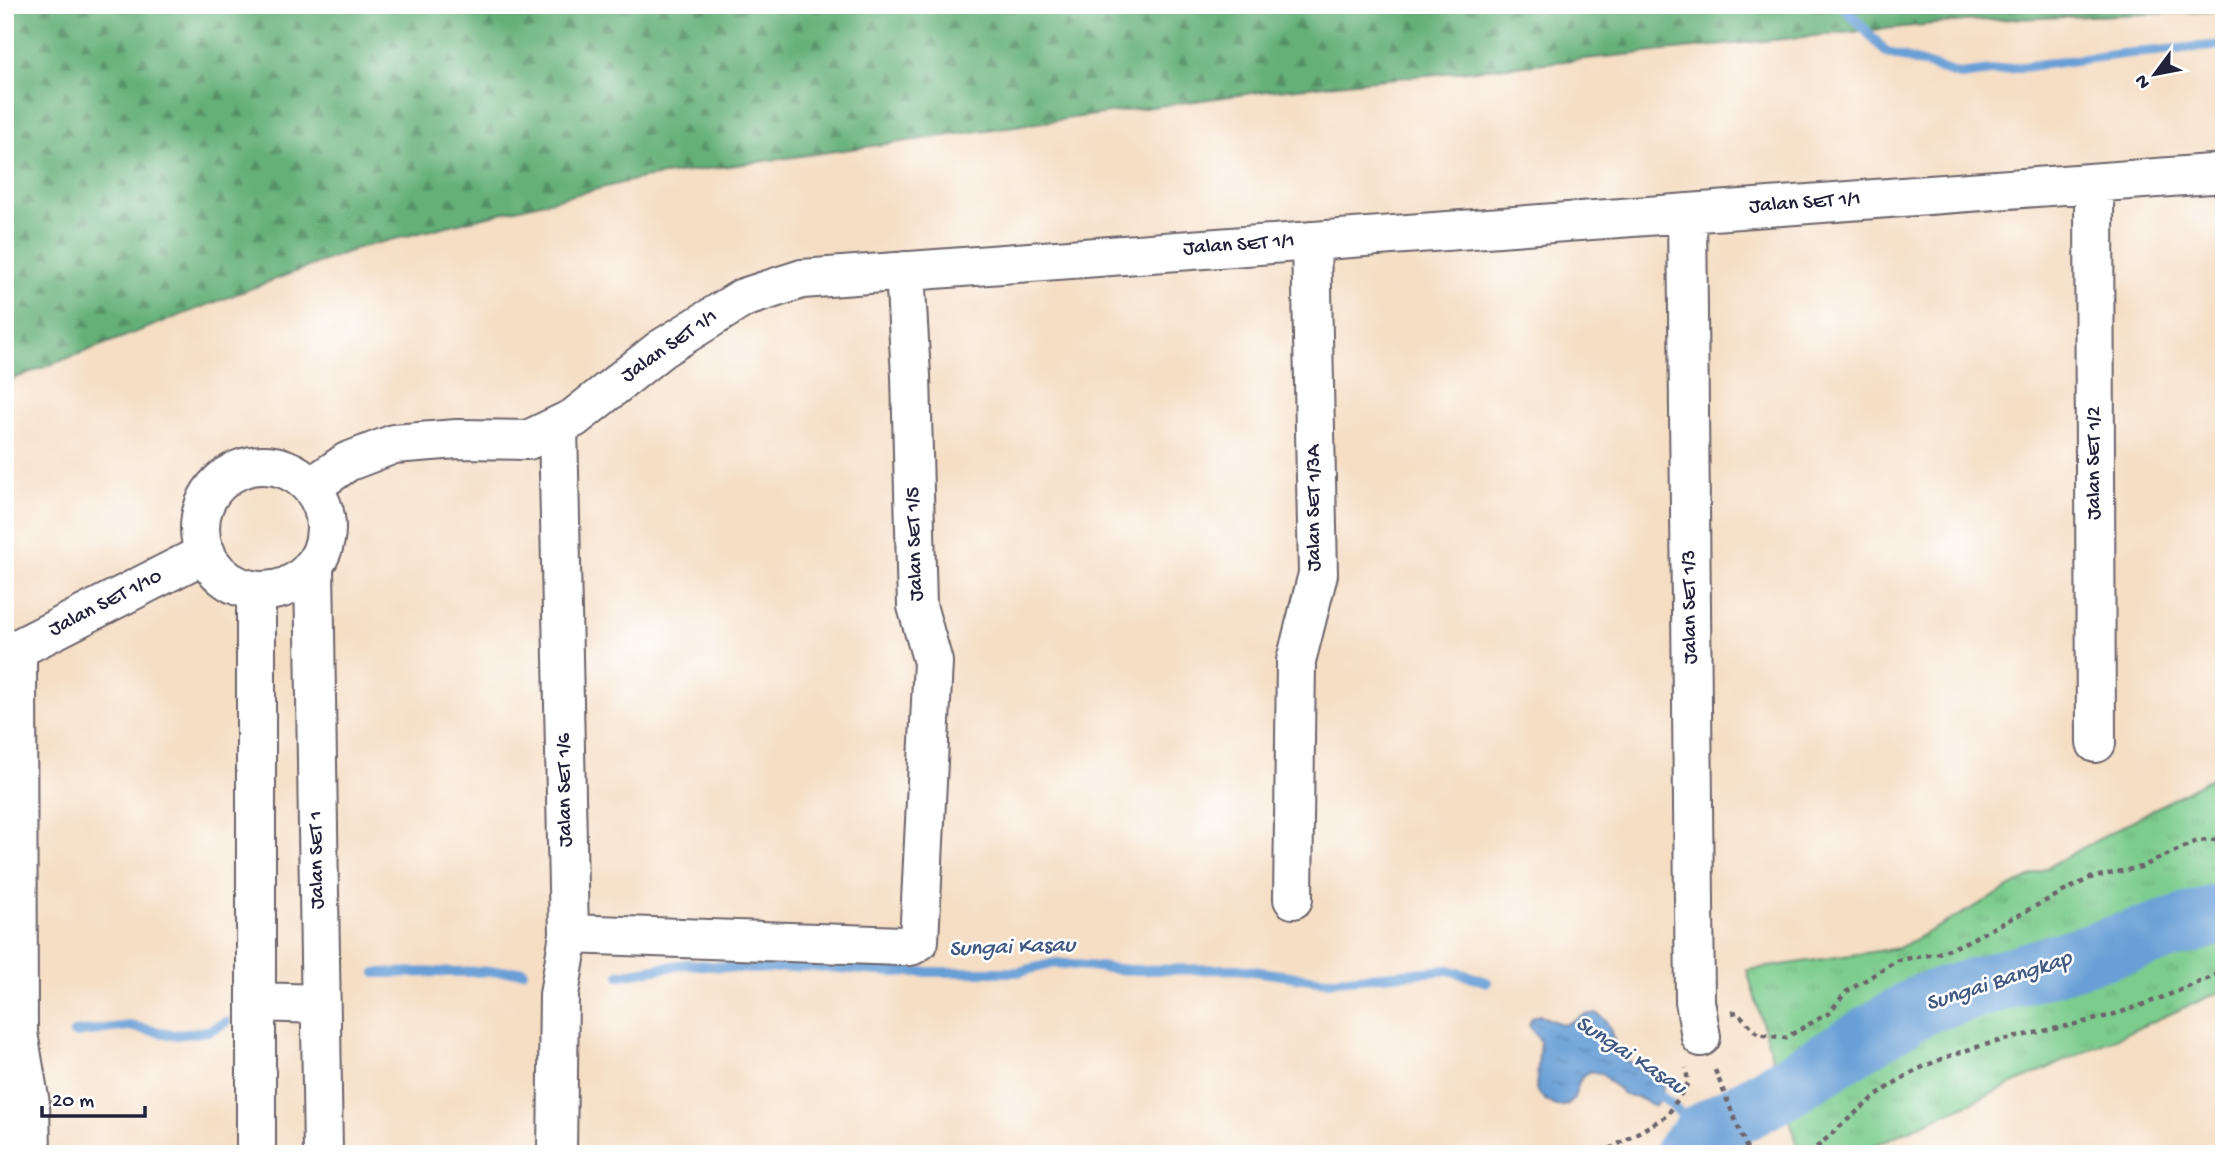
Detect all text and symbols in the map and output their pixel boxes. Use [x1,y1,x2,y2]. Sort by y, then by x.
north arrow [2120,38,2190,108]
text: N [2131,70,2157,93]
street label: Jalan SET 1/1 [1748,188,1862,220]
street label: Jalan SET 1/1 [1182,230,1296,262]
street label: Jalan SET 1/1 [617,305,723,389]
street label: Jalan SET 1/2 [2083,406,2108,520]
street label: Jalan SET 1/3A [1303,443,1328,571]
street label: Jalan SET 1/5 [902,486,930,602]
street label: Jalan SET 1/3 [1678,550,1704,664]
street label: Jalan SET 1/10 [45,565,167,643]
street label: Jalan SET 1/6 [553,732,579,847]
street label: Jalan SET 1 [305,811,331,909]
water label: Sungai Kasau [948,932,1078,964]
water label: Sungai Bangkap [1923,945,2077,1018]
water label: Sungai Kasau [1570,1010,1692,1103]
scale bar [42,1075,145,1119]
text: 20 m [52,1090,94,1115]

